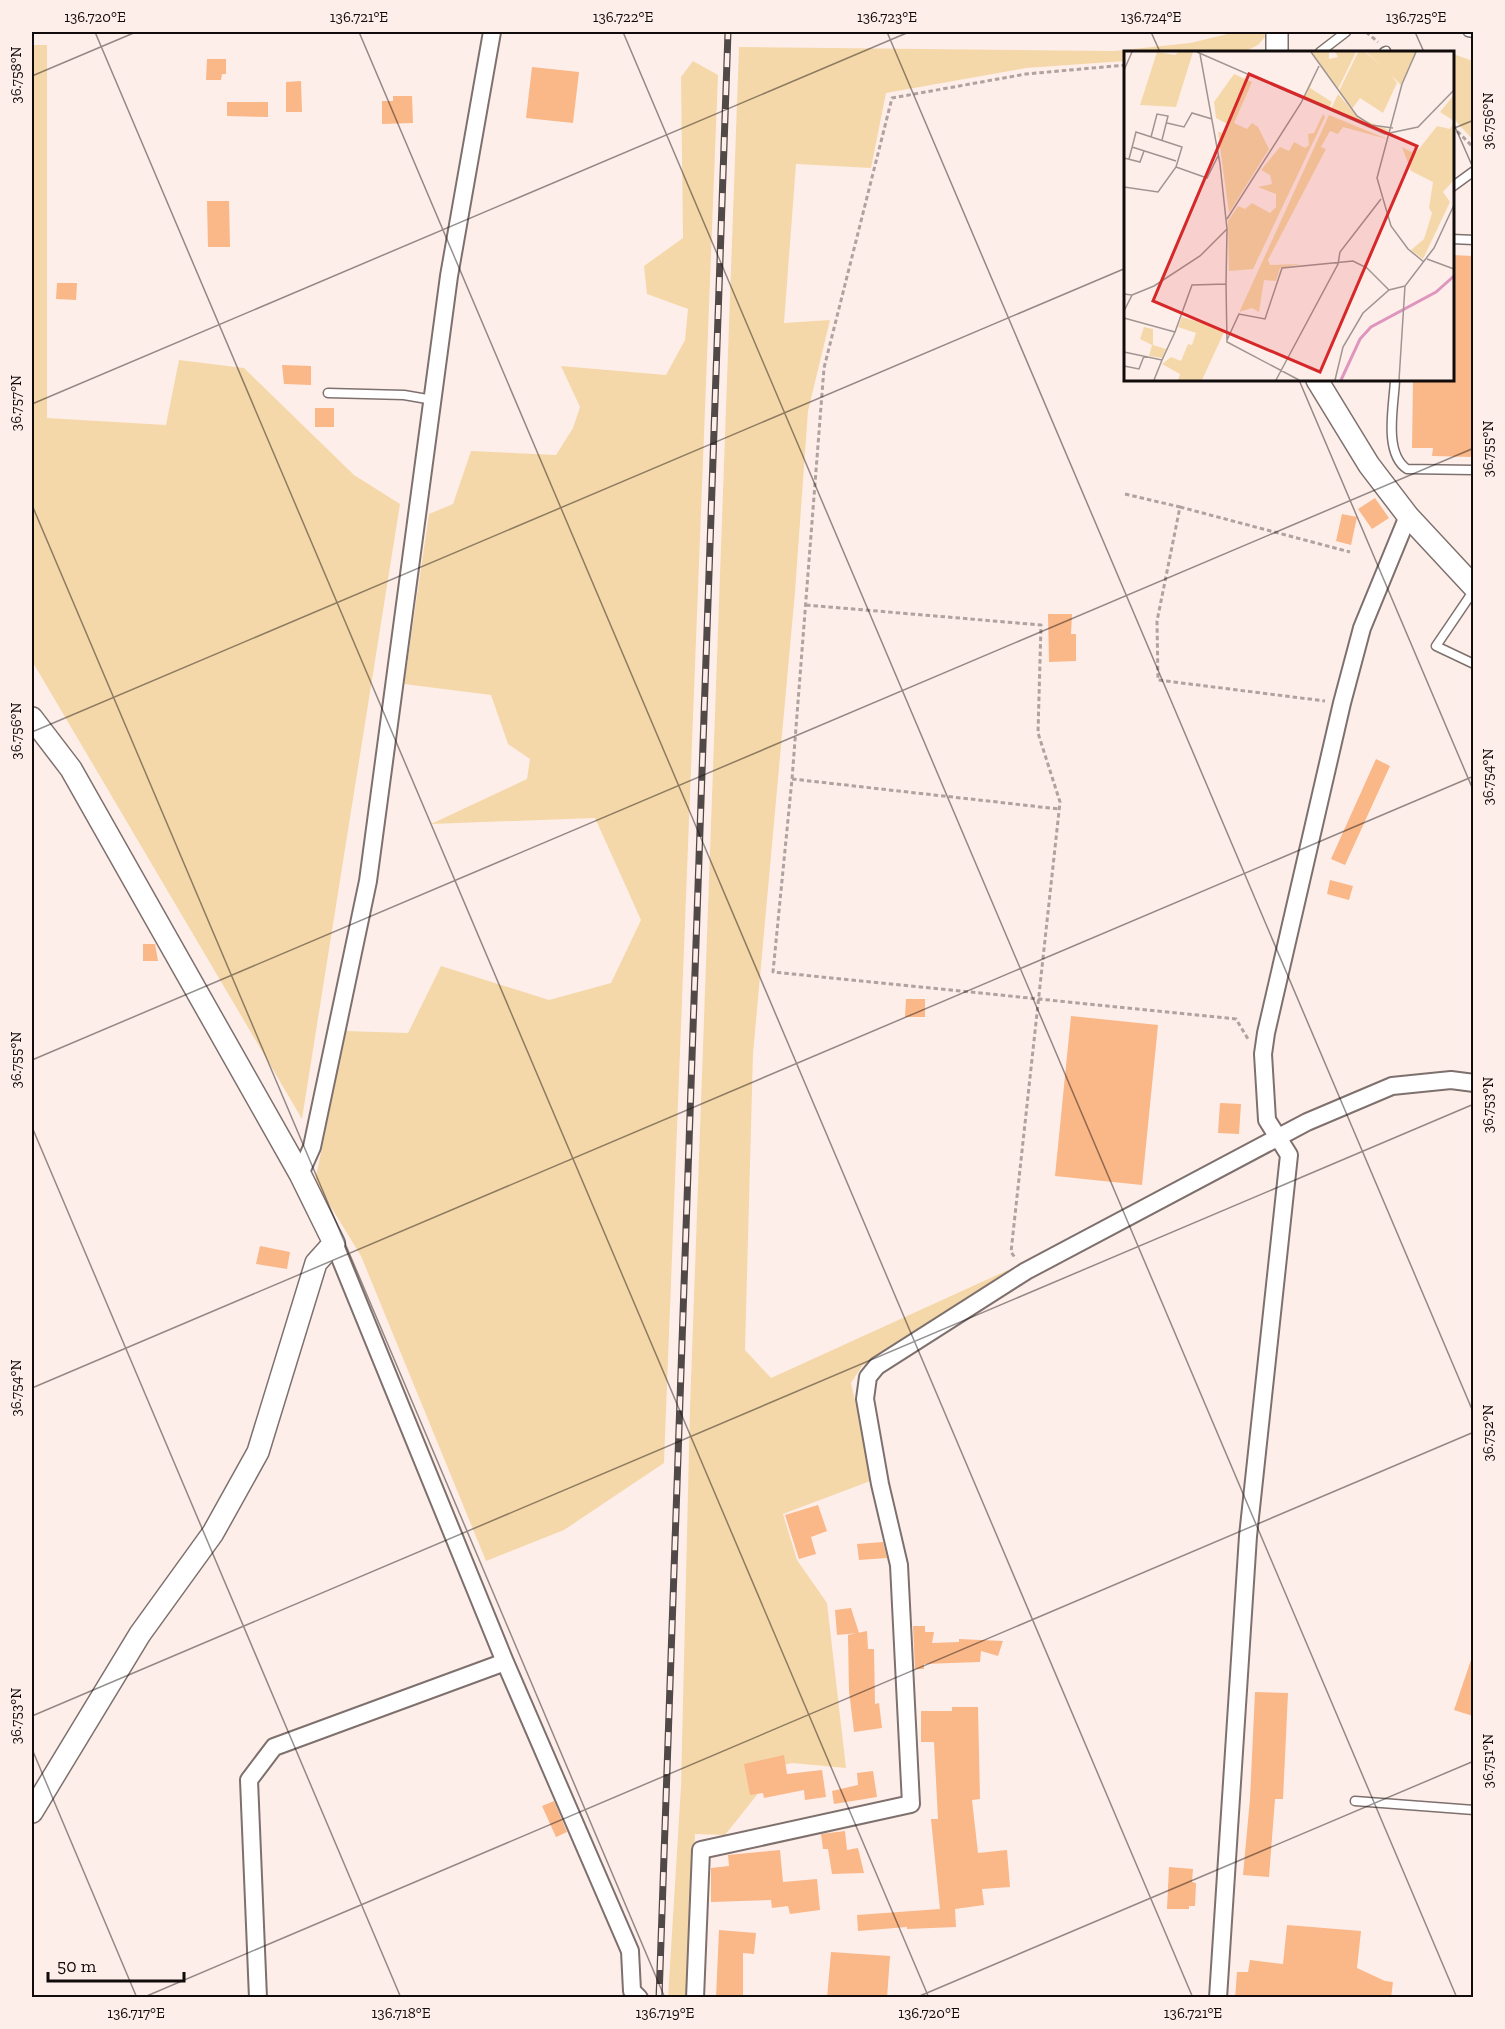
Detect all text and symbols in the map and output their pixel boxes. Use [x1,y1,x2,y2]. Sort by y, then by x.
text: 136.720°E [64,8,126,26]
text: 136.721°E [330,8,388,26]
text: 136.722°E [593,8,653,26]
text: 136.723°E [857,8,917,26]
text: 136.724°E [1121,8,1181,26]
text: 136.725°E [1386,8,1446,26]
text: 36.758°N [7,46,25,104]
inset map [1124,51,1454,381]
text: 36.756°N [1479,92,1497,150]
text: 36.757°N [7,375,25,431]
text: 36.755°N [1479,421,1497,477]
text: 36.756°N [7,702,25,760]
text: 36.754°N [1479,748,1497,806]
text: 36.755°N [7,1032,25,1088]
text: 36.753°N [1479,1077,1497,1133]
text: 36.754°N [7,1359,25,1417]
text: 36.752°N [1479,1404,1497,1462]
text: 36.753°N [7,1688,25,1744]
text: 36.751°N [1479,1734,1497,1788]
scale bar [48,1945,184,1983]
text: 50 m [57,1955,97,1977]
text: 136.717°E [107,2004,165,2022]
text: 136.718°E [372,2004,431,2022]
text: 136.719°E [636,2004,695,2022]
text: 136.720°E [898,2004,960,2022]
text: 136.721°E [1164,2004,1222,2022]

